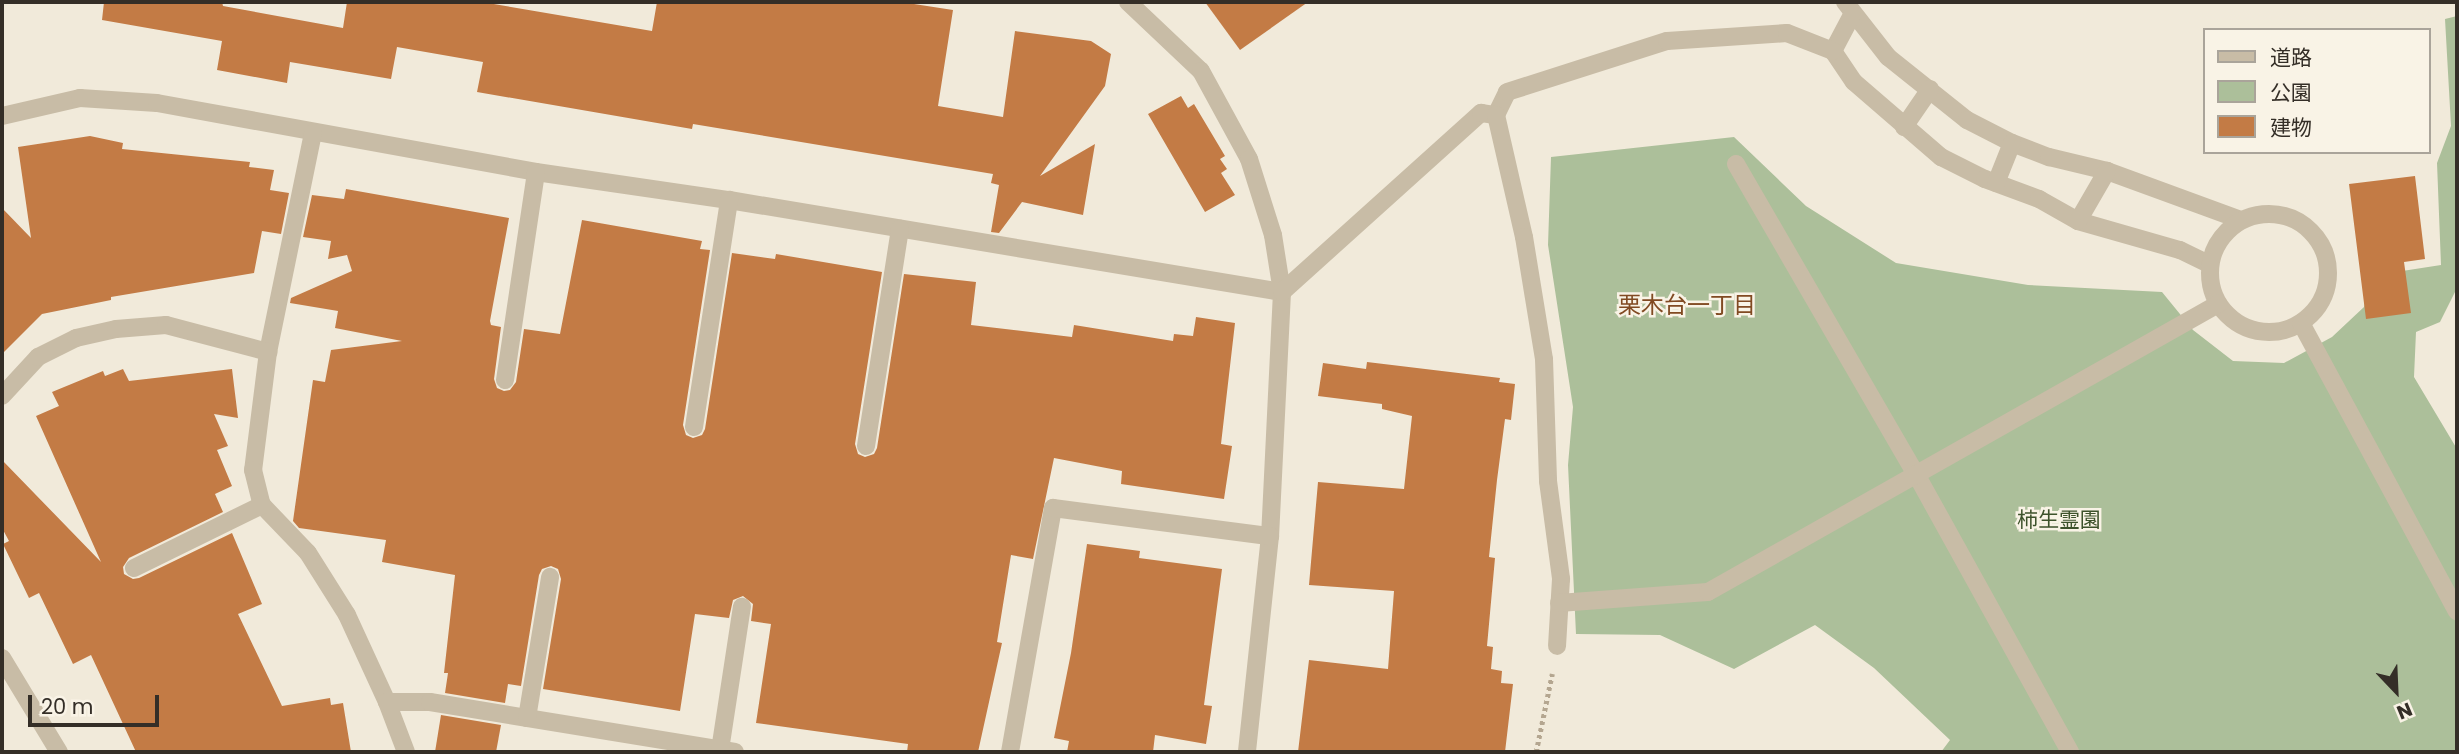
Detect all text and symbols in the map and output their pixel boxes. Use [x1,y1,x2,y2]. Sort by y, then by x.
legend [2204,28,2431,154]
text: 道路 [2270,43,2312,72]
text: 公園 [2270,78,2312,107]
text: 建物 [2270,113,2312,142]
district label: 栗木台一丁目 [1618,291,1756,319]
park label: 柿生霊園 [2017,507,2101,533]
north arrow [2361,656,2431,726]
scale bar [32,680,163,724]
text: 20 m [41,692,94,721]
text: N [2393,696,2416,726]

